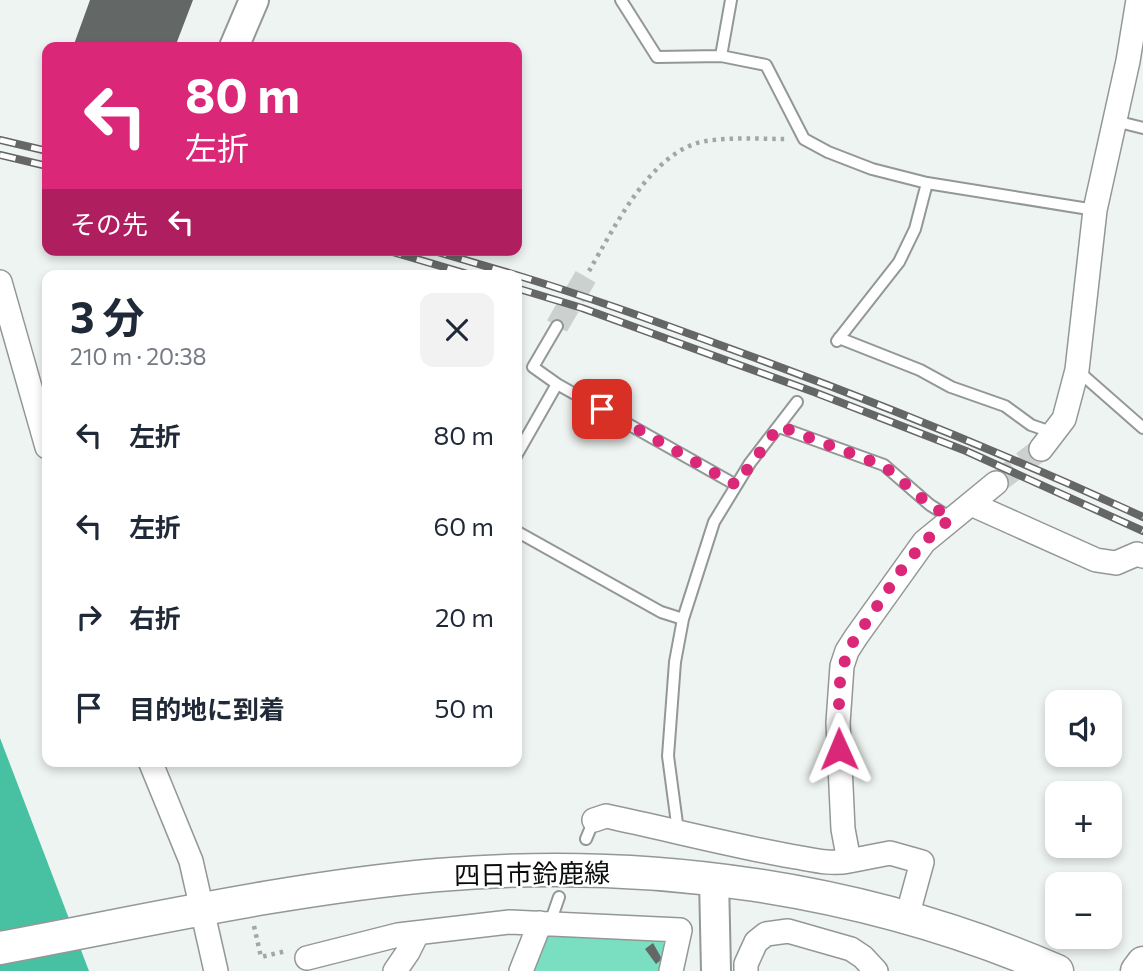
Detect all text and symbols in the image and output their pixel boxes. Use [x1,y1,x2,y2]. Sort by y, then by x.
text: 80 m [185,63,300,123]
icon: left [70,70,161,161]
text: 左折 [185,127,249,167]
icon: left [162,203,200,241]
text: その先 [70,208,148,239]
text: 3 分 [70,290,145,342]
button: close [420,293,494,367]
text: 210 m · 20:38 [70,342,207,370]
pin [572,379,632,439]
icon: arrive [583,390,621,428]
icon: left [70,416,108,454]
text: 80 m [434,419,494,450]
text: 左折 [129,420,181,451]
icon: left [70,507,108,545]
text: 60 m [434,510,494,541]
text: 左折 [129,511,181,542]
icon: right [70,598,108,636]
text: 20 m [435,601,494,632]
text: 右折 [129,602,181,633]
icon: arrive [70,689,108,727]
map controls [1045,690,1122,949]
button: sound [1045,690,1122,767]
text: 50 m [434,692,494,723]
text: 目的地に到着 [129,693,285,724]
position arrow [802,712,876,786]
button: + [1045,781,1122,858]
street label: 四日市鈴鹿線 [454,856,610,890]
button: − [1045,872,1122,949]

